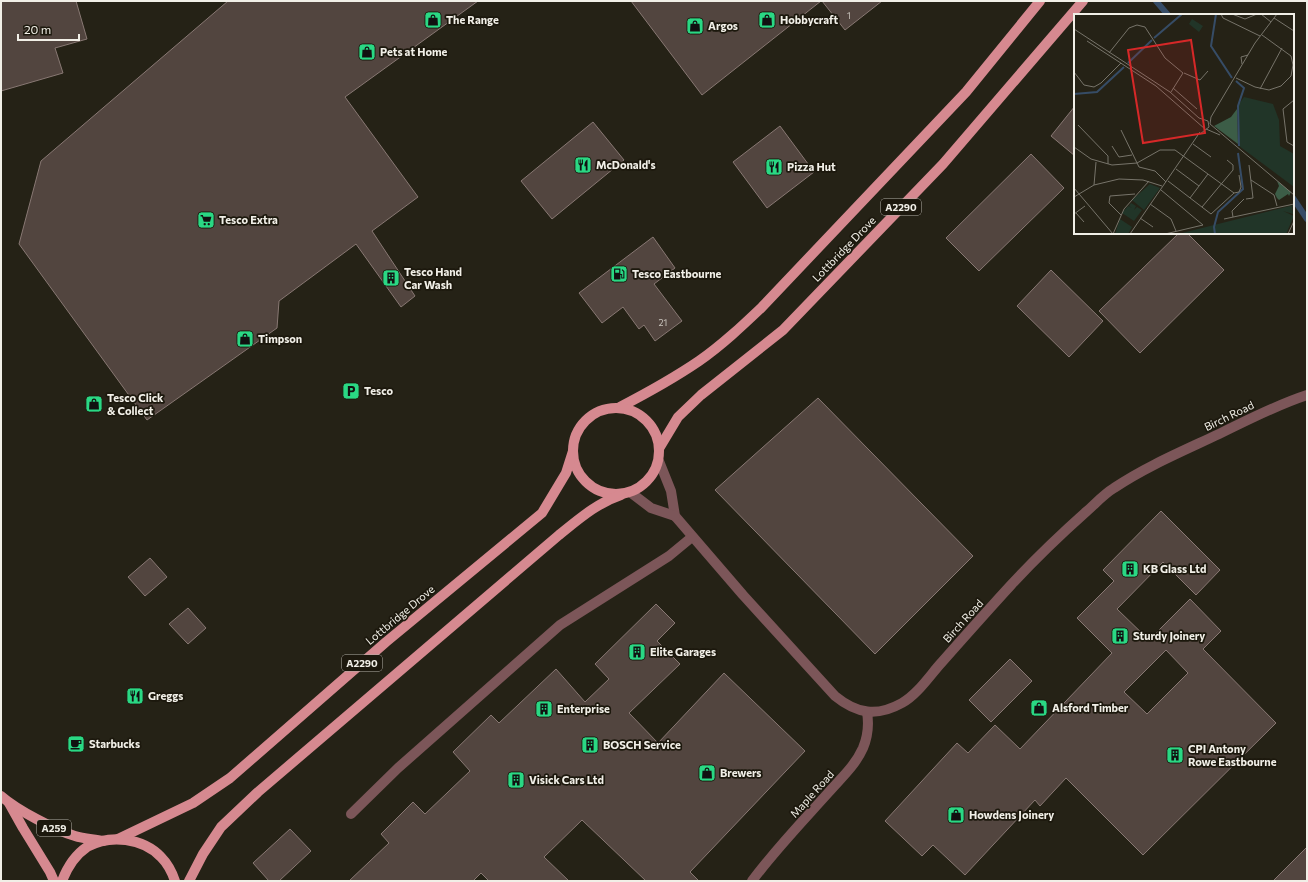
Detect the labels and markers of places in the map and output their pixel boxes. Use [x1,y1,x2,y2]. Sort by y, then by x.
shop icon: The Range [423,10,443,30]
shop icon: Hobbycraft [757,10,777,30]
place label: The Range [446,13,499,26]
place label: Hobbycraft [780,13,839,26]
shop icon: Argos [685,16,705,36]
place label: Argos [708,19,738,32]
shop icon: Pets at Home [357,42,377,62]
place label: Pets at Home [380,45,448,58]
restaurant icon: McDonald's [573,155,593,175]
restaurant icon: Pizza Hut [764,157,784,177]
place label: McDonald's [596,158,656,171]
place label: Pizza Hut [787,160,836,173]
supermarket icon: Tesco Extra [196,210,216,230]
place label: Tesco Extra [219,213,278,226]
fuel station icon: Tesco Eastbourne [609,264,629,284]
place label: Tesco Hand Car Wash [404,265,462,291]
place label: Tesco Eastbourne [632,267,722,280]
building icon: Tesco Hand Car Wash [381,268,401,288]
shop icon: Timpson [235,329,255,349]
place label: Timpson [258,332,302,345]
parking icon: Tesco [341,381,361,401]
place label: Tesco [364,384,394,397]
place label: Tesco Click & Collect [107,391,164,417]
shop icon: Tesco Click & Collect [84,394,104,414]
building icon: KB Glass Ltd [1120,559,1140,579]
place label: KB Glass Ltd [1143,562,1206,575]
building icon: Sturdy Joinery [1110,626,1130,646]
place label: Sturdy Joinery [1133,629,1205,643]
building icon: Elite Garages [627,642,647,662]
place label: Elite Garages [650,645,716,658]
restaurant icon: Greggs [125,686,145,706]
place label: Greggs [148,689,183,702]
shop icon: Alsford Timber [1029,698,1049,718]
building icon: Enterprise [534,699,554,719]
place label: Alsford Timber [1052,701,1129,714]
place label: Enterprise [557,702,610,715]
cafe icon: Starbucks [66,734,86,754]
building icon: BOSCH Service [580,735,600,755]
place label: Starbucks [89,737,140,750]
place label: BOSCH Service [603,738,681,751]
place label: CPI Antony Rowe Eastbourne [1188,742,1277,768]
building icon: CPI Antony Rowe Eastbourne [1165,745,1185,765]
shop icon: Brewers [697,763,717,783]
place label: Brewers [720,766,762,779]
building icon: Visick Cars Ltd [506,770,526,790]
place label: Visick Cars Ltd [529,773,604,786]
shop icon: Howdens Joinery [946,805,966,825]
place label: Howdens Joinery [969,808,1054,822]

